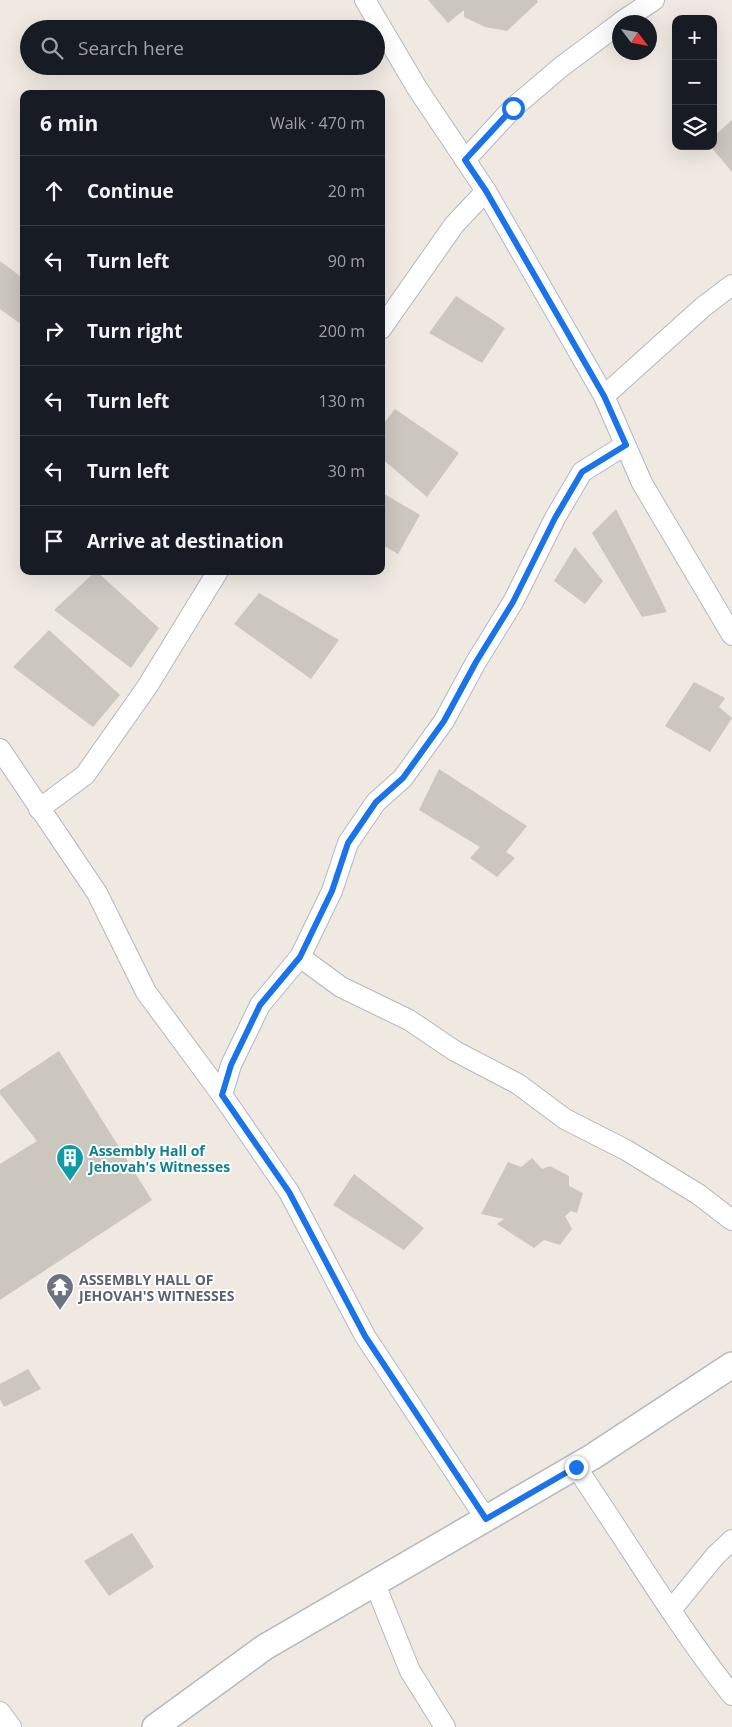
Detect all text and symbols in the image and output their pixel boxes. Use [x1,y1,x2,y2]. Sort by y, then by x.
north arrow [612,15,657,60]
map controls [672,15,717,150]
button: + [672,15,717,60]
search box [20,20,385,75]
icon: search [38,34,66,62]
text: Search here [78,35,184,61]
button: − [672,60,717,105]
route start [502,97,525,120]
button: layers [672,105,717,150]
text: 6 min [40,109,98,137]
text: Walk · 470 m [270,112,365,134]
icon: ahead [40,177,68,205]
text: Continue [87,178,174,204]
text: 20 m [328,180,365,202]
icon: left [40,247,68,275]
text: Turn left [87,248,169,274]
text: 90 m [328,250,365,272]
icon: right [40,317,68,345]
text: Turn right [87,318,182,344]
text: 200 m [319,320,365,342]
icon: left [40,387,68,415]
text: Turn left [87,388,169,414]
text: 130 m [319,390,365,412]
icon: left [40,457,68,485]
text: Turn left [87,458,169,484]
text: 30 m [328,460,365,482]
icon: arrive [40,527,68,555]
text: Arrive at destination [87,528,284,554]
place label: Assembly Hall of Jehovah's Witnesses [87,1141,230,1176]
building icon: Assembly Hall of Jehovah's Witnesses [55,1143,85,1182]
place label: ASSEMBLY HALL OF JEHOVAH'S WITNESSES [77,1270,235,1305]
temple icon: ASSEMBLY HALL OF JEHOVAH'S WITNESSES [45,1272,75,1311]
route end [565,1456,588,1479]

